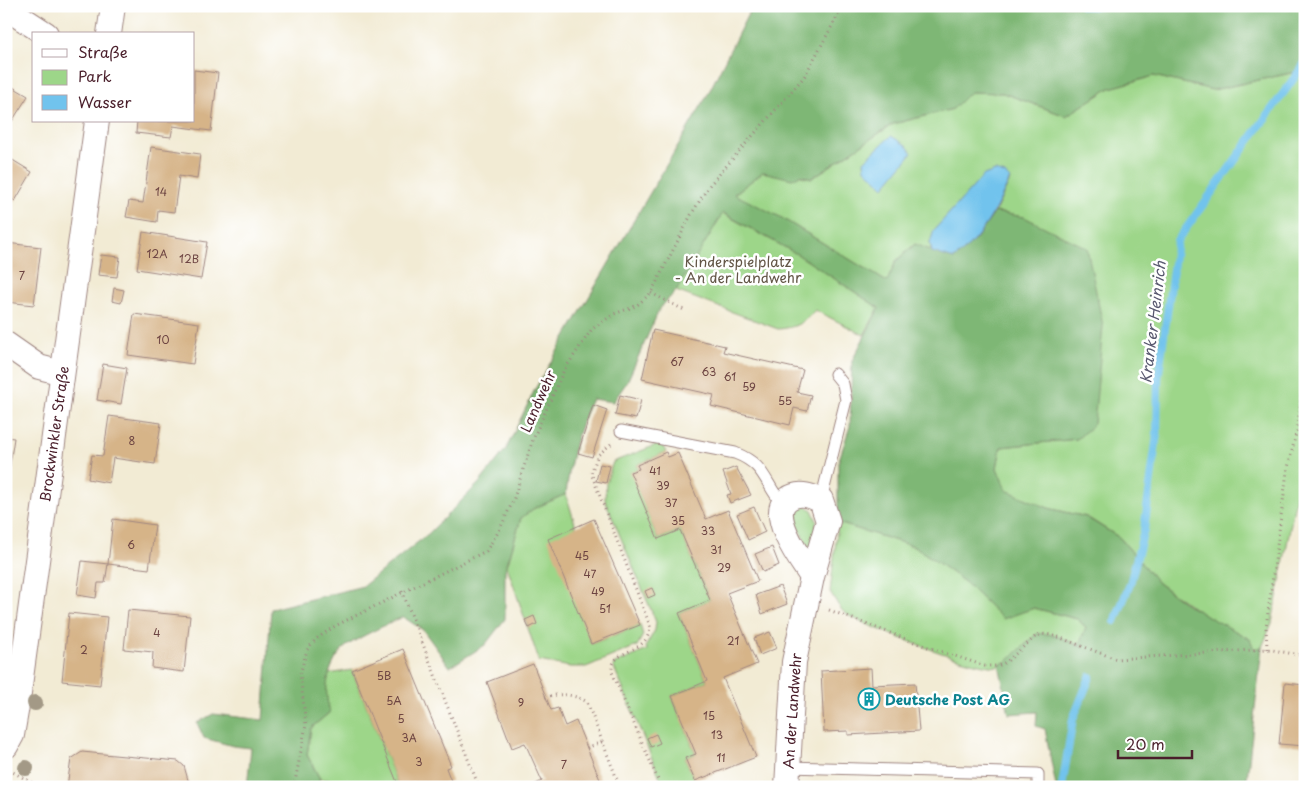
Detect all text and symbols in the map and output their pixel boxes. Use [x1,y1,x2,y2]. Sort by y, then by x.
legend [32,32,195,122]
text: Straße [78,40,128,63]
text: Park [78,64,112,87]
text: Wasser [78,90,131,113]
house number: 14 [155,183,167,200]
house number: 12A [146,245,168,262]
house number: 12B [179,250,199,267]
park label: Kinderspielplatz - An der Landwehr [675,251,802,288]
water label: Kranker Heinrich [1133,259,1171,384]
house number: 7 [19,267,25,284]
house number: 10 [157,331,169,348]
house number: 67 [670,353,684,370]
house number: 63 [702,363,716,380]
street label: Brockwinkler Straße [34,365,74,503]
street label: Landwehr [515,366,561,435]
house number: 61 [724,368,736,385]
house number: 59 [742,378,756,395]
house number: 55 [778,392,792,409]
house number: 8 [129,432,136,449]
house number: 41 [649,462,661,479]
house number: 39 [656,477,670,494]
house number: 37 [665,494,678,511]
house number: 35 [671,512,685,529]
house number: 33 [701,522,715,539]
house number: 6 [127,536,135,553]
house number: 31 [710,541,722,558]
house number: 45 [575,547,589,564]
house number: 29 [717,559,731,576]
house number: 47 [584,565,597,582]
house number: 49 [591,583,605,600]
house number: 51 [599,600,611,617]
house number: 4 [153,624,161,641]
house number: 21 [727,632,739,649]
house number: 2 [80,641,88,658]
street label: An der Landwehr [777,652,807,770]
house number: 5B [377,667,391,684]
building icon: Deutsche Post AG [857,687,881,711]
place label: Deutsche Post AG [885,689,1011,710]
house number: 5A [386,692,402,709]
house number: 9 [518,694,524,711]
house number: 15 [703,707,715,724]
house number: 5 [397,710,405,727]
house number: 13 [711,726,723,743]
scale bar [1118,728,1192,760]
house number: 3A [401,729,417,746]
text: 20 m [1126,732,1165,755]
house number: 11 [716,749,726,766]
house number: 3 [415,753,423,770]
house number: 7 [561,756,567,773]

